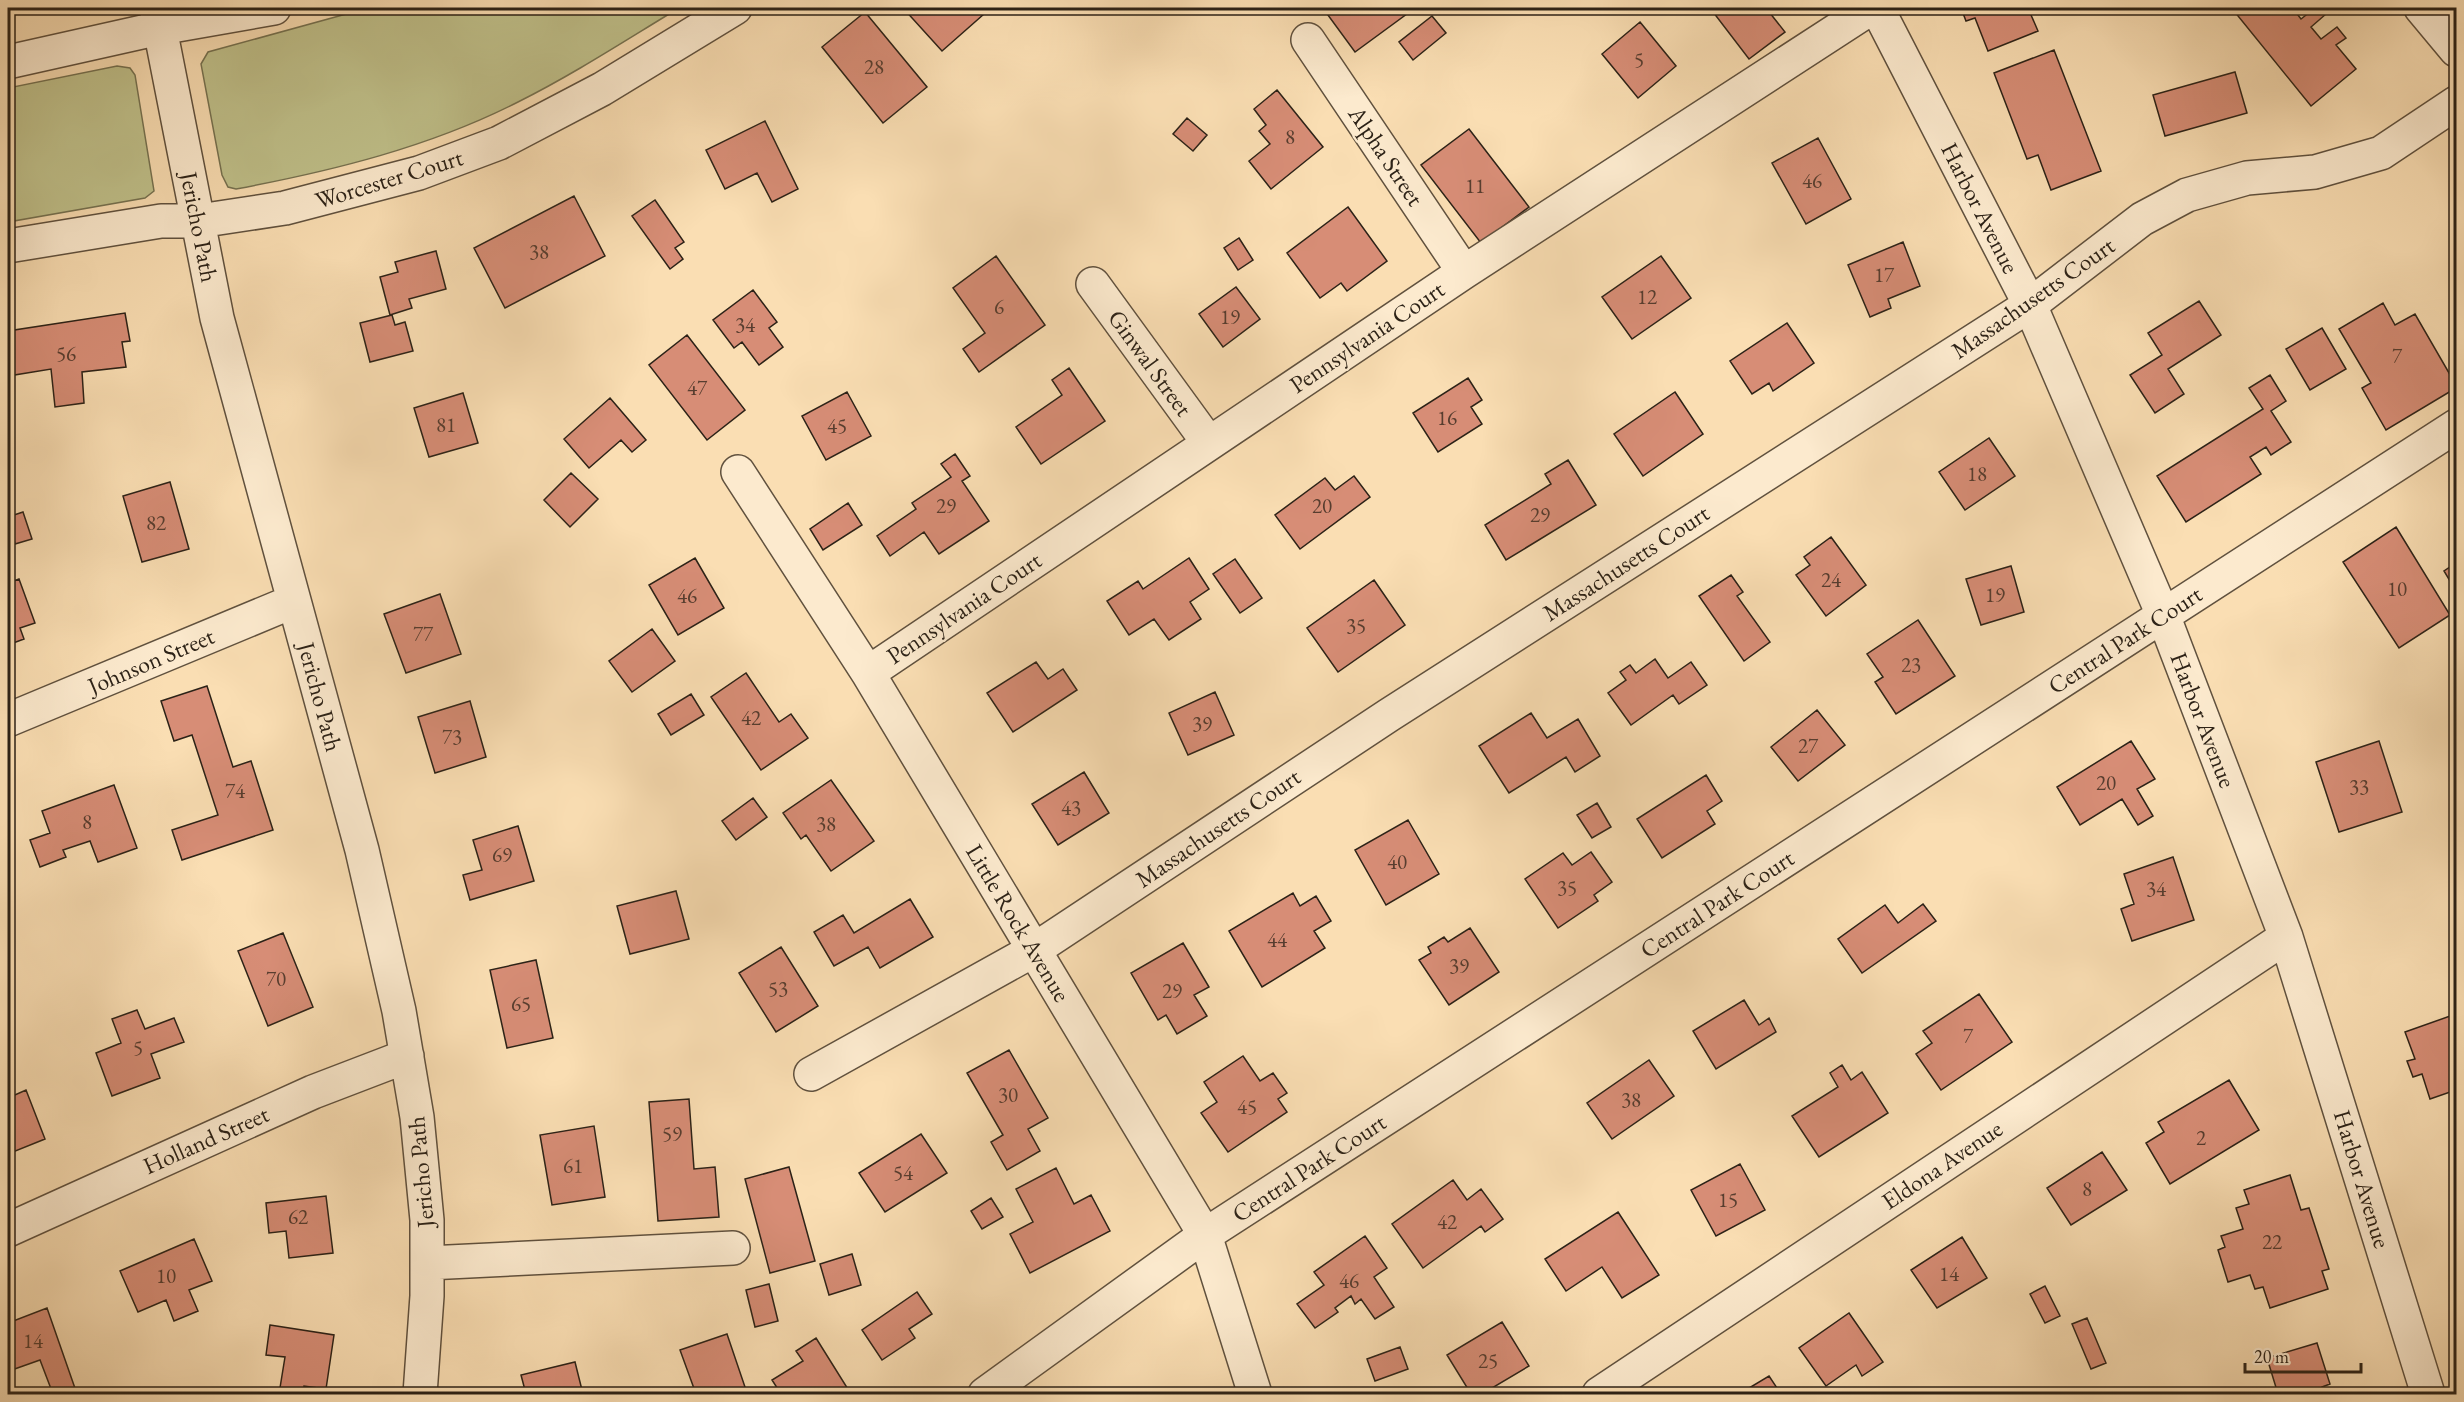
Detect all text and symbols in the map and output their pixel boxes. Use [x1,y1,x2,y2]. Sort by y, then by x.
house number: 5 [1634,46,1644,73]
house number: 28 [864,53,884,80]
street label: Alpha Street [1341,99,1431,212]
house number: 8 [1285,123,1295,150]
street label: Harbor Avenue [1934,137,2027,279]
street label: Worcester Court [311,141,467,216]
street label: Jericho Path [173,167,225,285]
house number: 46 [1802,167,1822,194]
house number: 11 [1465,172,1485,199]
street label: Massachusetts Court [1945,229,2121,365]
house number: 38 [529,238,549,265]
house number: 17 [1874,261,1895,288]
street label: Pennsylvania Court [1283,273,1451,400]
house number: 12 [1637,283,1657,310]
house number: 6 [994,293,1004,320]
street label: Ginwal Street [1101,303,1200,423]
house number: 19 [1220,303,1240,330]
house number: 34 [735,311,756,338]
house number: 56 [56,340,76,367]
house number: 7 [2392,342,2403,369]
house number: 47 [687,374,708,401]
house number: 16 [1437,404,1457,431]
house number: 81 [436,411,456,438]
house number: 45 [827,412,847,439]
house number: 18 [1967,460,1987,487]
house number: 29 [936,492,956,519]
house number: 20 [1312,492,1332,519]
street label: Massachusetts Court [1537,497,1715,628]
house number: 29 [1530,501,1550,528]
house number: 82 [146,509,166,536]
street label: Pennsylvania Court [880,544,1048,671]
house number: 24 [1821,566,1842,593]
house number: 10 [2387,575,2407,602]
street label: Central Park Court [2042,578,2208,701]
house number: 19 [1985,581,2005,608]
house number: 46 [677,582,697,609]
house number: 35 [1346,612,1366,639]
street label: Johnson Street [81,620,219,702]
house number: 77 [413,620,434,647]
street label: Jericho Path [291,637,350,755]
street label: Harbor Avenue [2163,648,2244,792]
house number: 23 [1901,651,1921,678]
house number: 42 [741,704,761,731]
house number: 39 [1192,710,1212,737]
house number: 73 [442,723,462,750]
house number: 27 [1798,732,1819,759]
street label: Massachusetts Court [1129,761,1307,894]
house number: 20 [2096,769,2116,796]
house number: 33 [2349,773,2369,800]
house number: 74 [225,777,246,804]
house number: 43 [1061,794,1081,821]
house number: 8 [82,808,92,835]
house number: 38 [816,810,836,837]
street label: Little Rock Avenue [959,838,1078,1007]
house number: 69 [492,841,512,868]
street label: Central Park Court [1634,842,1800,965]
house number: 40 [1387,848,1407,875]
house number: 35 [1557,874,1577,901]
house number: 34 [2146,875,2167,902]
house number: 44 [1267,926,1288,953]
house number: 39 [1449,952,1469,979]
house number: 70 [266,965,286,992]
house number: 53 [768,975,788,1002]
house number: 29 [1162,977,1182,1004]
house number: 65 [511,990,531,1017]
house number: 7 [1963,1022,1974,1049]
house number: 5 [133,1034,143,1061]
house number: 30 [998,1081,1018,1108]
house number: 38 [1621,1086,1641,1113]
house number: 45 [1237,1093,1257,1120]
street label: Holland Street [138,1098,274,1181]
street label: Central Park Court [1226,1106,1392,1229]
street label: Harbor Avenue [2327,1106,2398,1252]
street label: Eldona Avenue [1875,1113,2008,1216]
street label: Jericho Path [400,1115,441,1231]
house number: 59 [662,1120,682,1147]
house number: 2 [2196,1124,2206,1151]
house number: 61 [563,1152,583,1179]
house number: 54 [893,1159,914,1186]
house number: 8 [2082,1175,2092,1202]
house number: 15 [1718,1186,1738,1213]
house number: 62 [288,1203,308,1230]
house number: 42 [1437,1208,1457,1235]
house number: 22 [2262,1228,2282,1255]
house number: 14 [1939,1260,1960,1287]
house number: 10 [156,1262,176,1289]
house number: 46 [1339,1267,1359,1294]
house number: 14 [23,1327,44,1354]
scale bar [2245,1336,2360,1374]
text: 20 m [2254,1345,2289,1368]
house number: 25 [1478,1347,1498,1374]

